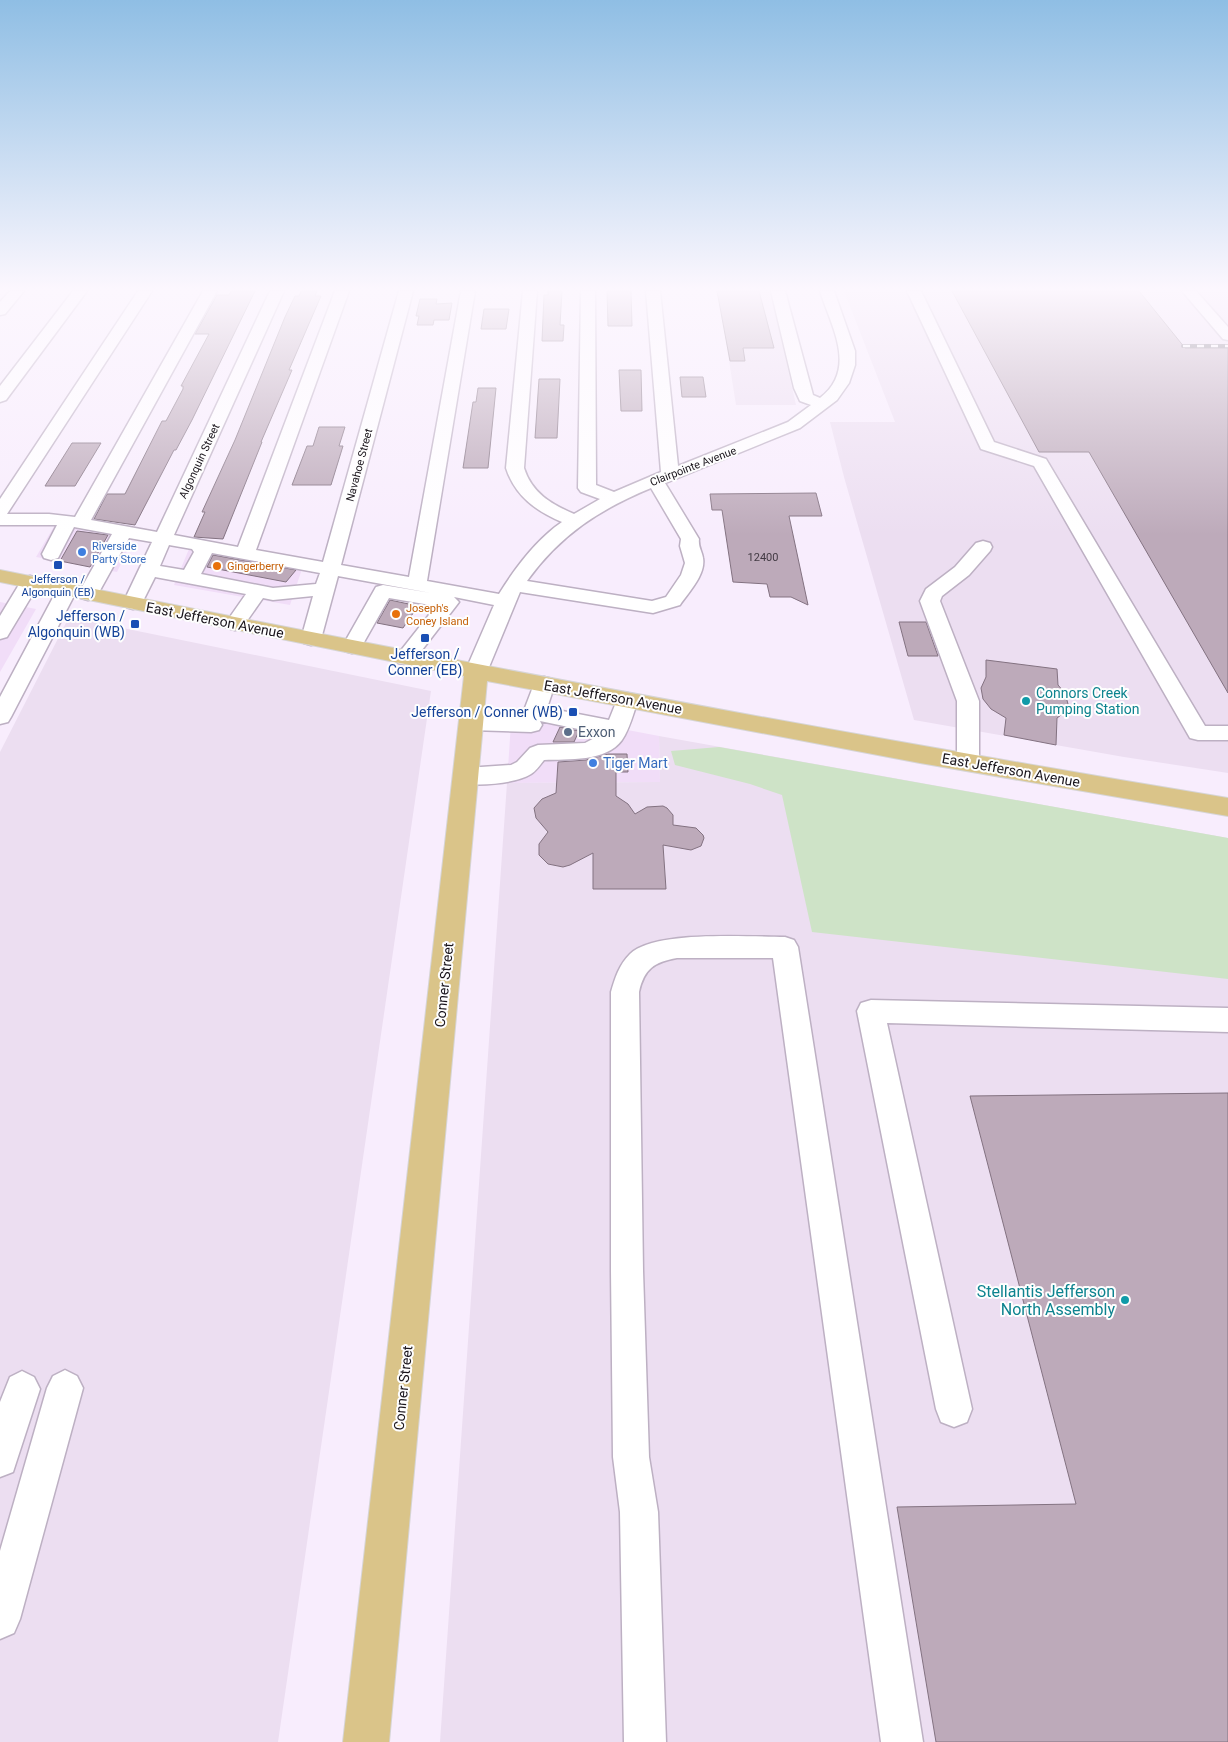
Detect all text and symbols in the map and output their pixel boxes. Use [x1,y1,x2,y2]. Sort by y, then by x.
street label: Algonquin Street [176,421,223,501]
street label: Navahoe Street [344,427,376,503]
street label: Clairpointe Avenue [648,444,738,489]
place label: Riverside Party Store [92,540,146,566]
marker: Riverside Party Store [76,546,88,558]
house number: 12400 [748,551,778,564]
marker: Jefferson / Algonquin (EB) [52,559,64,571]
marker: Gingerberry [211,560,223,572]
place label: Gingerberry [227,560,285,573]
place label: Jefferson / Algonquin (EB) [22,573,95,599]
street label: East Jefferson Avenue [145,599,285,641]
place label: Joseph's Coney Island [406,602,469,628]
place label: Jefferson / Algonquin (WB) [28,608,125,641]
marker: Joseph's Coney Island [390,608,402,620]
marker: Jefferson / Algonquin (WB) [129,618,141,630]
marker: Jefferson / Conner (EB) [419,632,431,644]
place label: Jefferson / Conner (EB) [388,646,462,679]
street label: East Jefferson Avenue [543,677,683,717]
place label: Connors Creek Pumping Station [1036,685,1139,717]
marker: Connors Creek Pumping Station [1020,695,1032,707]
place label: Jefferson / Conner (WB) [411,704,563,721]
marker: Jefferson / Conner (WB) [567,706,579,718]
place label: Exxon [578,724,615,740]
marker: Exxon [562,726,574,738]
street label: East Jefferson Avenue [941,750,1081,790]
place label: Tiger Mart [603,755,668,771]
marker: Tiger Mart [587,757,599,769]
street label: Conner Street [432,941,456,1028]
place label: Stellantis Jefferson North Assembly [977,1282,1115,1319]
marker: Stellantis Jefferson North Assembly [1119,1294,1131,1306]
street label: Conner Street [391,1344,415,1431]

